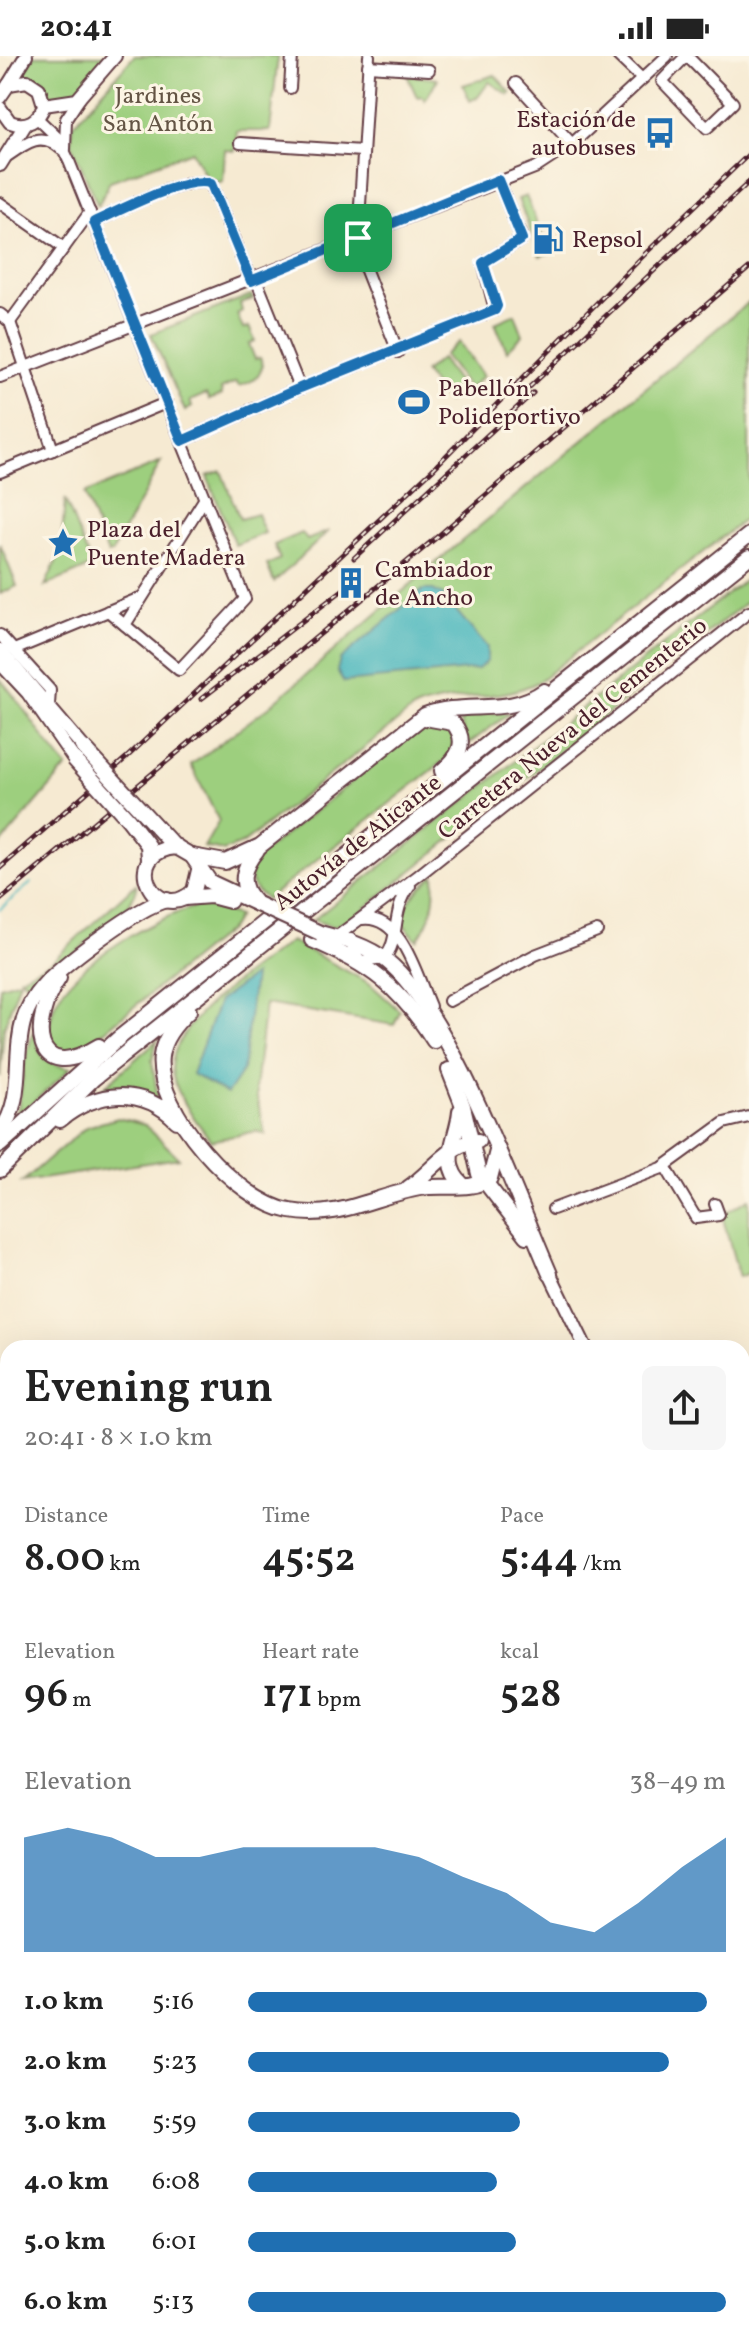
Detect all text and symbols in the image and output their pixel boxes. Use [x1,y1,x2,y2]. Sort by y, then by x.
text: 20:41 [40,7,113,49]
park label: Jardines San Antón [103,80,213,142]
place label: Estación de autobuses [516,104,636,166]
bus stop icon: Estación de autobuses [643,116,677,150]
pin [324,204,392,272]
icon: arrive [336,216,380,260]
fuel station icon: Repsol [531,222,565,256]
place label: Repsol [572,224,643,258]
place label: Pabellón Polideportivo [438,373,581,435]
sports icon: Pabellón Polideportivo [397,385,431,419]
place label: Plaza del Puente Madera [87,514,246,576]
place icon: Plaza del Puente Madera [46,526,80,560]
place label: Cambiador de Ancho [375,554,493,616]
building icon: Cambiador de Ancho [334,566,368,600]
street label: Carretera Nueva del Cementerio [431,610,715,849]
street label: Autovía de Alicante [267,767,449,920]
text: Evening run [24,1359,273,1420]
button: share [642,1366,726,1450]
text: 20:41 · 8 × 1.0 km [24,1420,213,1456]
text: Distance [24,1501,108,1532]
text: Time [262,1501,310,1532]
text: Pace [500,1501,544,1532]
text: 8.00 [24,1532,105,1588]
text: 45:52 [262,1532,355,1588]
text: 5:44 [500,1532,578,1588]
text: km [105,1549,141,1580]
text: /km [578,1549,622,1580]
text: Elevation [24,1637,115,1668]
text: Heart rate [262,1637,359,1668]
text: kcal [500,1637,539,1668]
text: 96 [24,1668,68,1724]
text: 171 [262,1668,313,1724]
text: 528 [500,1668,562,1724]
text: m [68,1685,92,1716]
text: bpm [313,1685,361,1716]
text: Elevation [24,1764,132,1800]
text: 38–49 m [630,1764,726,1800]
text: 1.0 km [24,1984,104,2020]
text: 5:16 [152,1984,194,2020]
text: 2.0 km [24,2044,107,2080]
text: 5:23 [152,2044,197,2080]
text: 3.0 km [24,2104,107,2140]
text: 5:59 [152,2104,196,2140]
text: 4.0 km [24,2164,109,2200]
text: 6:08 [152,2164,200,2200]
text: 5.0 km [24,2224,106,2260]
text: 6:01 [152,2224,197,2260]
text: 6.0 km [24,2284,108,2320]
text: 5:13 [152,2284,194,2320]

